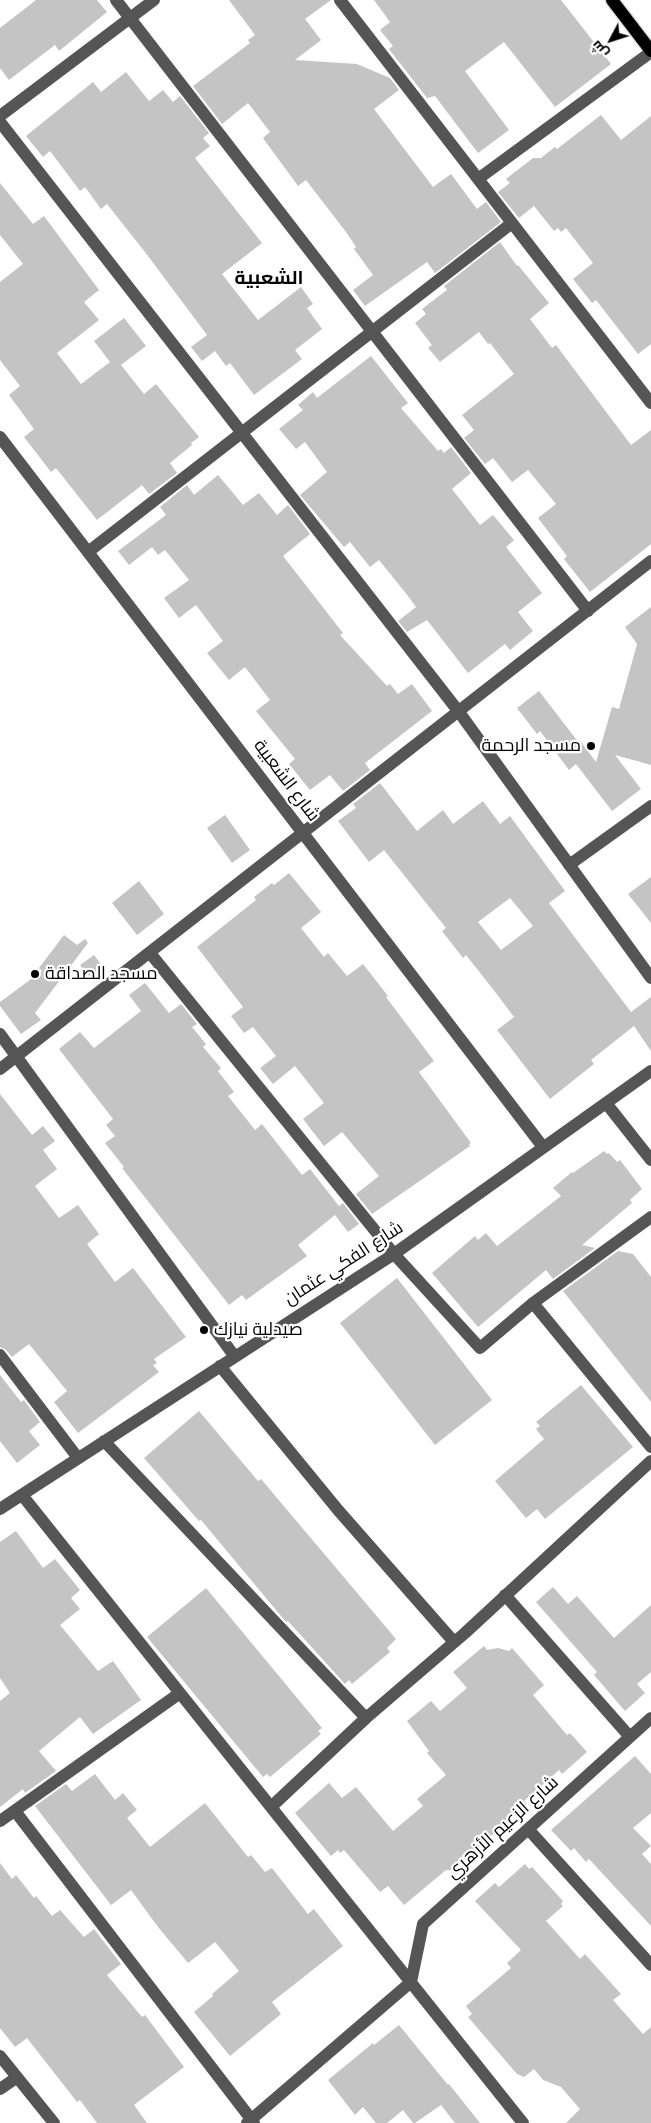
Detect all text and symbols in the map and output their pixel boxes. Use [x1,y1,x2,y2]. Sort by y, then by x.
north arrow [586,15,636,65]
text: ش [588,38,611,62]
district label: الشعبية [235,268,303,290]
place label: مسجد الرحمة [482,735,581,757]
street label: شارع الشعبية [248,736,324,826]
marker: مسجد الرحمة [585,740,597,752]
place label: مسجد الصداقة [45,963,158,985]
marker: مسجد الصداقة [29,968,41,980]
street label: شارع الفكي عثمان [280,1217,408,1311]
place label: صيدلية نيازك [214,1319,303,1341]
marker: صيدلية نيازك [198,1324,210,1336]
street label: شارع الزعيم الأزهري [443,1772,563,1884]

